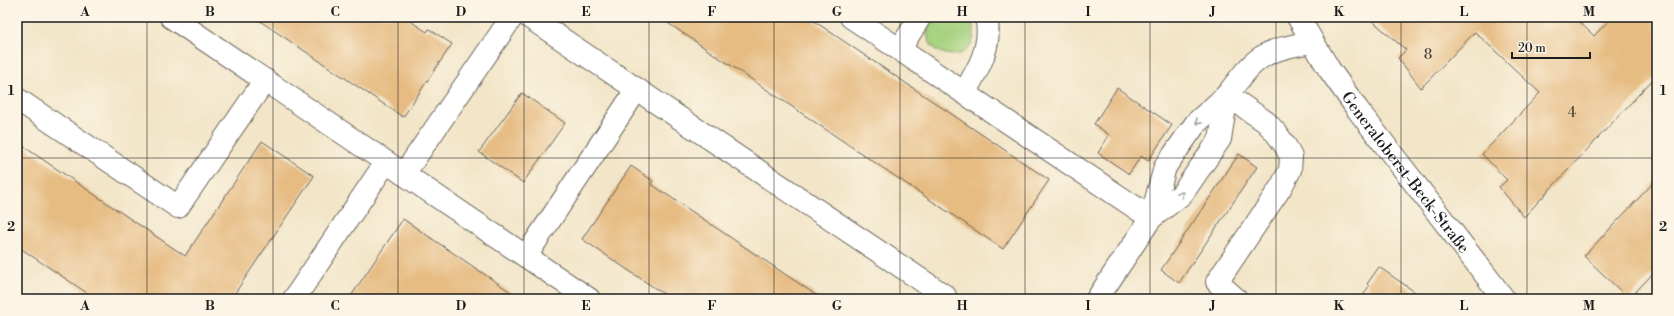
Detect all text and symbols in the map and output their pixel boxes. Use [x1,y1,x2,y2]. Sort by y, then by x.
text: A [79,4,90,20]
text: B [205,4,215,20]
text: C [330,4,340,20]
text: D [456,4,466,20]
text: E [581,4,591,20]
text: F [707,4,717,20]
text: G [832,4,843,20]
text: H [957,4,968,20]
text: I [1085,4,1091,20]
text: J [1208,4,1216,20]
text: K [1334,4,1345,20]
text: L [1460,4,1469,20]
text: M [1583,4,1595,20]
scale bar [1512,34,1590,60]
text: 20 m [1518,41,1546,56]
house number: 8 [1424,46,1432,64]
text: 1 [8,83,15,99]
text: 1 [1660,83,1667,99]
street label: Generaloberst-Beck-Straße [1337,88,1474,257]
house number: 4 [1568,104,1576,122]
one-way arrow [1196,117,1203,124]
one-way arrow [1176,191,1184,199]
text: 2 [7,219,15,235]
text: 2 [1659,219,1667,235]
text: A [79,298,90,314]
text: B [205,298,215,314]
text: C [330,298,340,314]
text: D [456,298,466,314]
text: E [581,298,591,314]
text: F [707,298,717,314]
text: G [832,298,843,314]
text: H [957,298,968,314]
text: I [1085,298,1091,314]
text: J [1208,298,1216,314]
text: K [1334,298,1345,314]
text: L [1460,298,1469,314]
text: M [1583,298,1595,314]

